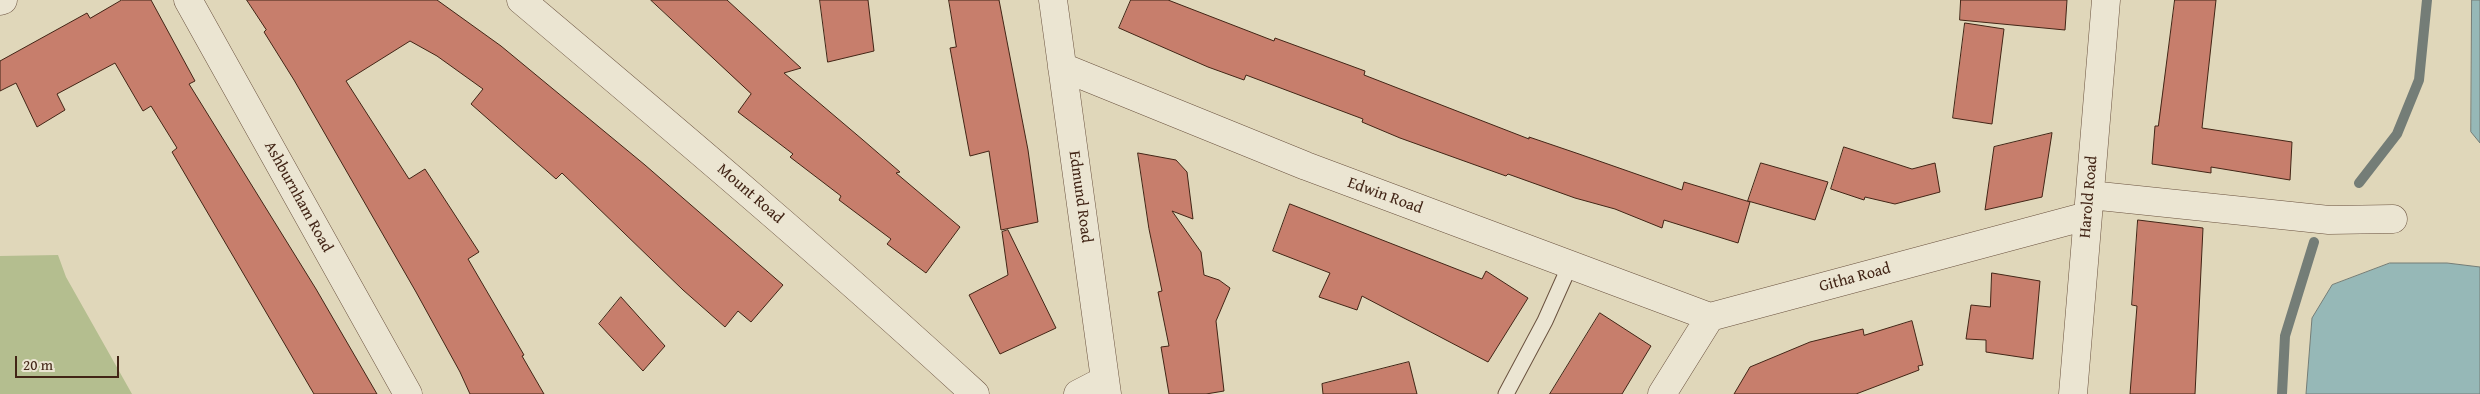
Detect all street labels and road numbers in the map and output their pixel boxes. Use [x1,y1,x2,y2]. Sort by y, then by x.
street label: Ashburnham Road [260,138,336,256]
street label: Edmund Road [1064,150,1096,244]
street label: Harold Road [2076,155,2102,239]
street label: Mount Road [713,160,787,228]
street label: Edwin Road [1345,174,1425,218]
street label: Githa Road [1817,259,1893,297]

